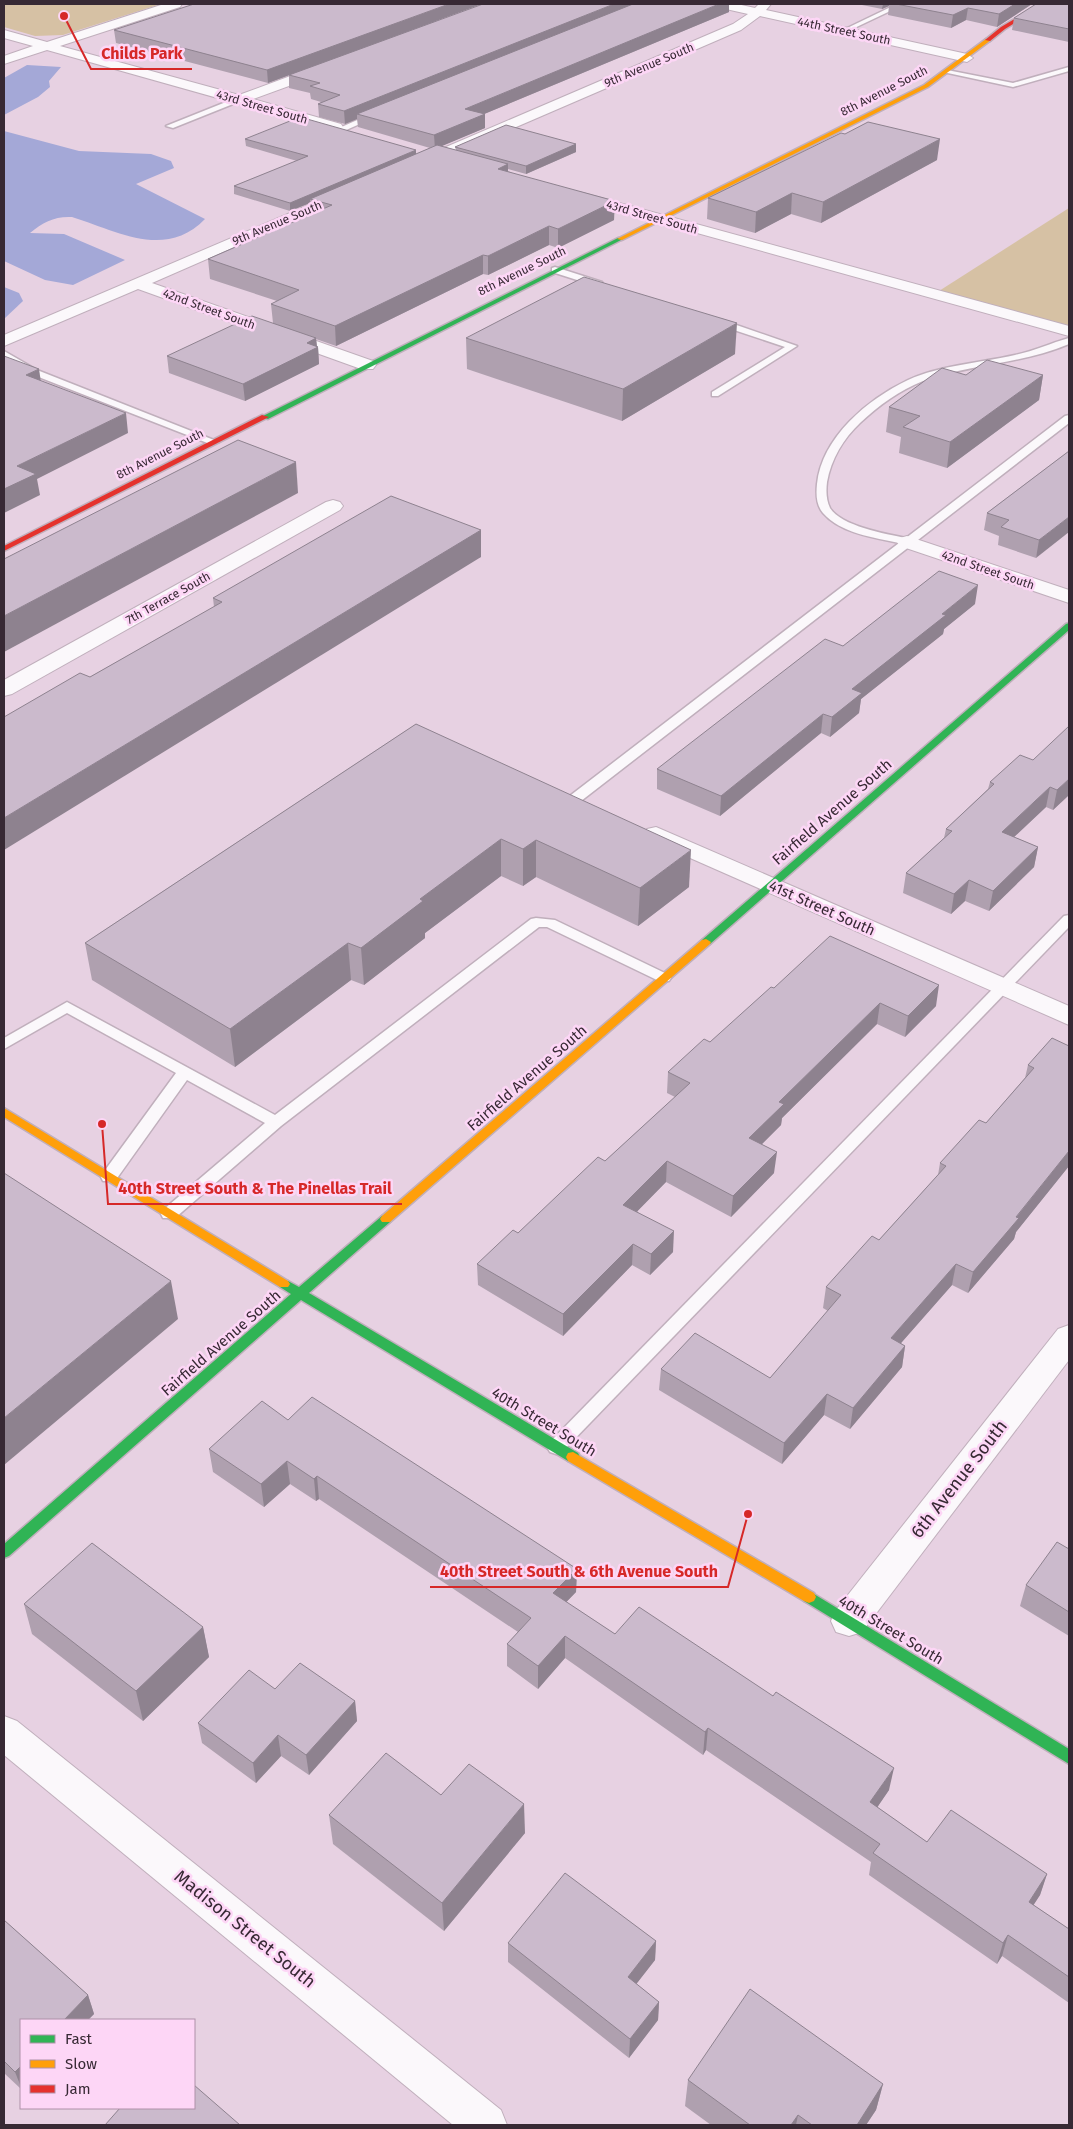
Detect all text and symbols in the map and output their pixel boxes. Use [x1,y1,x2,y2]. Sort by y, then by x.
street label: 44th Street South [796,14,892,48]
callout: Childs Park [91,38,192,69]
street label: 9th Avenue South [602,40,696,90]
text: Childs Park [101,44,183,63]
street label: 8th Avenue South [838,63,930,119]
street label: 43rd Street South [215,87,309,127]
street label: 43rd Street South [605,197,699,237]
street label: 9th Avenue South [230,198,324,248]
street label: 8th Avenue South [476,244,568,298]
street label: 42nd Street South [161,286,257,332]
street label: 8th Avenue South [114,426,206,482]
street label: 42nd Street South [940,548,1036,592]
street label: 7th Terrace South [123,569,213,627]
street label: Fairfield Avenue South [769,755,895,869]
street label: 41st Street South [766,876,878,940]
street label: Fairfield Avenue South [464,1021,590,1135]
callout: 40th Street South & The Pinellas Trail [108,1173,402,1204]
text: 40th Street South & The Pinellas Trail [118,1179,392,1198]
street label: Fairfield Avenue South [158,1286,284,1400]
street label: 40th Street South [488,1384,600,1460]
street label: 6th Avenue South [906,1416,1012,1542]
callout: 40th Street South & 6th Avenue South [430,1556,728,1587]
text: 40th Street South & 6th Avenue South [440,1562,718,1581]
street label: 40th Street South [835,1592,947,1668]
street label: Madison Street South [170,1865,320,1993]
legend [20,2019,195,2109]
text: Fast [65,2030,92,2048]
text: Slow [65,2055,97,2073]
text: Jam [65,2080,91,2098]

